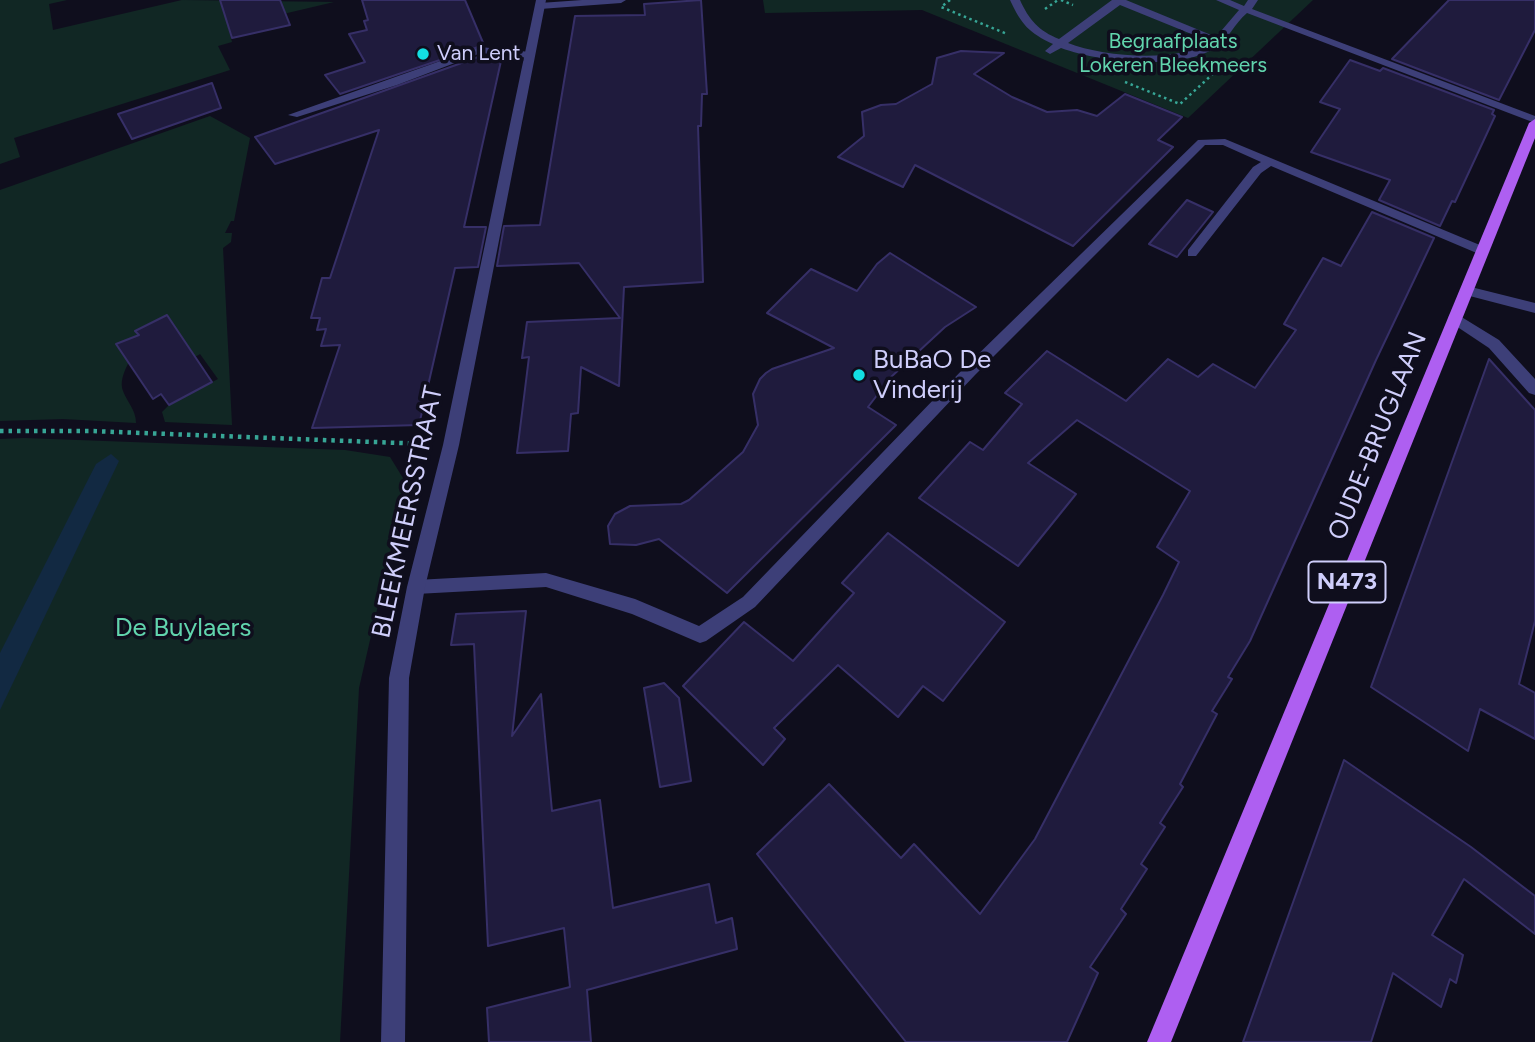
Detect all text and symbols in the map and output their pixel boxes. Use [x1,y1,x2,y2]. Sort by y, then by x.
park label: Begraafplaats Lokeren Bleekmeers [1079,29,1267,79]
place label: Van Lent [437,41,520,67]
marker: Van Lent [415,46,431,62]
street label: OUDE-BRUGLAAN [1322,327,1434,545]
place label: BuBaO De Vinderij [873,344,991,406]
marker: BuBaO De Vinderij [851,367,867,383]
street label: BLEEKMEERSSTRAAT [366,383,450,641]
road number: N473 [1308,562,1386,602]
park label: De Buylaers [115,612,251,644]

